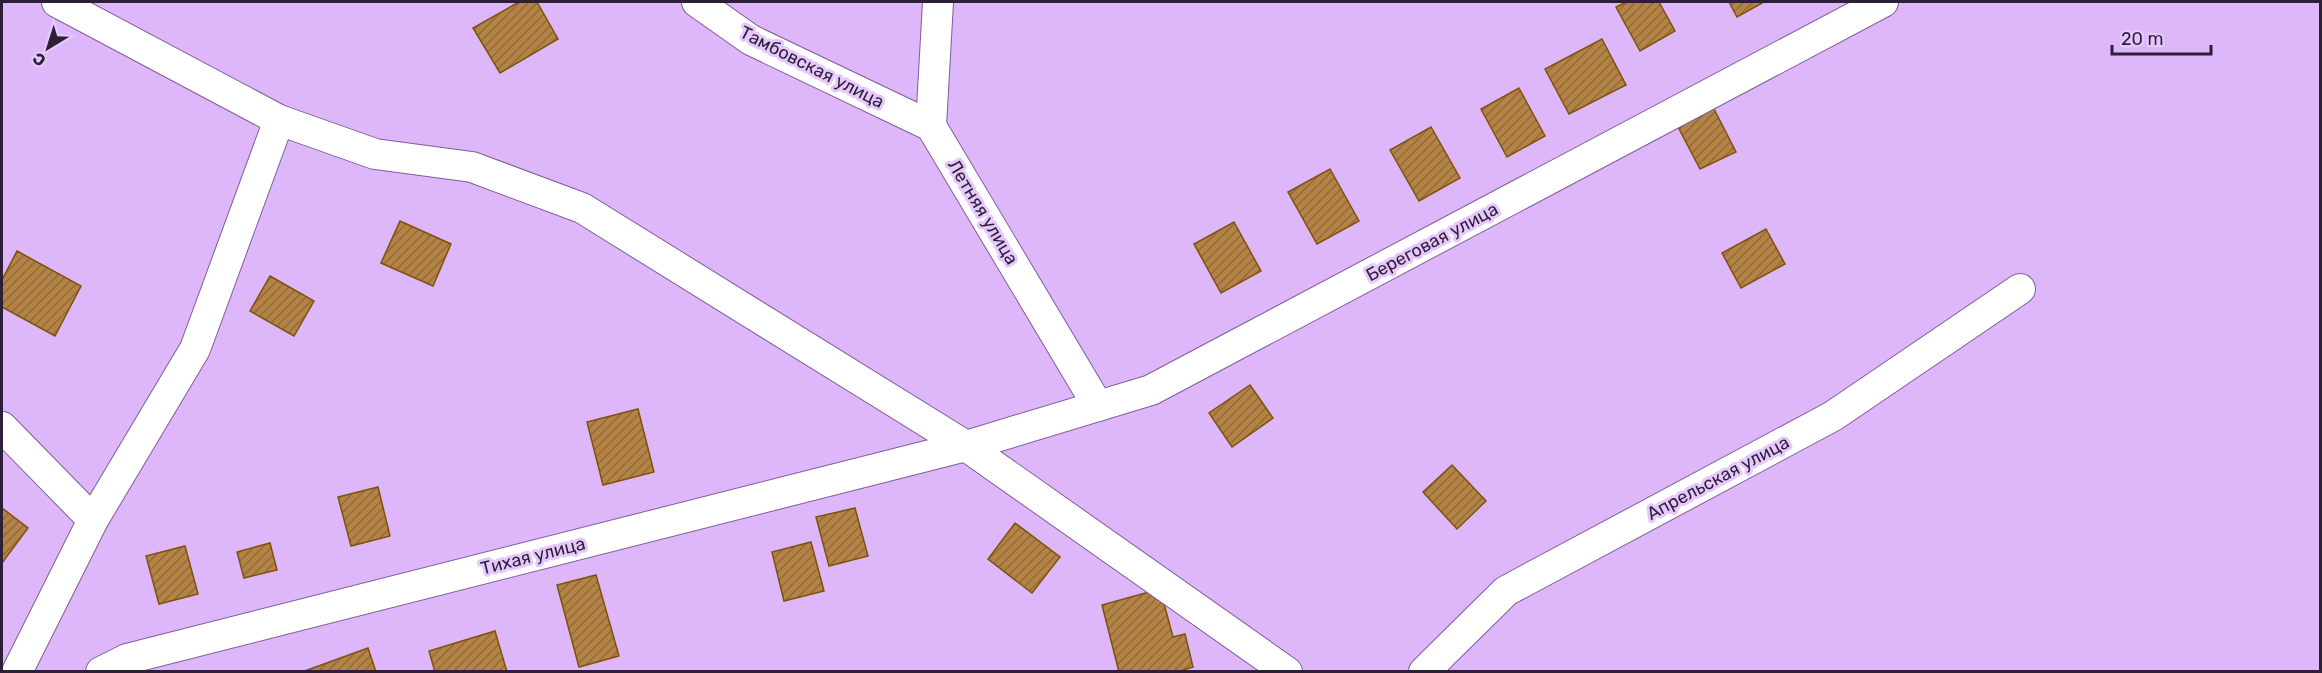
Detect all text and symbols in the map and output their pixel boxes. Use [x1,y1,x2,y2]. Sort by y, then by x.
north arrow [18,18,78,78]
scale bar [2112,18,2211,56]
street label: Тамбовская улица [736,21,888,113]
text: 20 m [2121,28,2163,50]
text: С [29,48,49,70]
street label: Летняя улица [943,155,1023,269]
street label: Береговая улица [1362,198,1502,286]
street label: Апрельская улица [1643,431,1793,525]
street label: Тихая улица [478,532,588,580]

